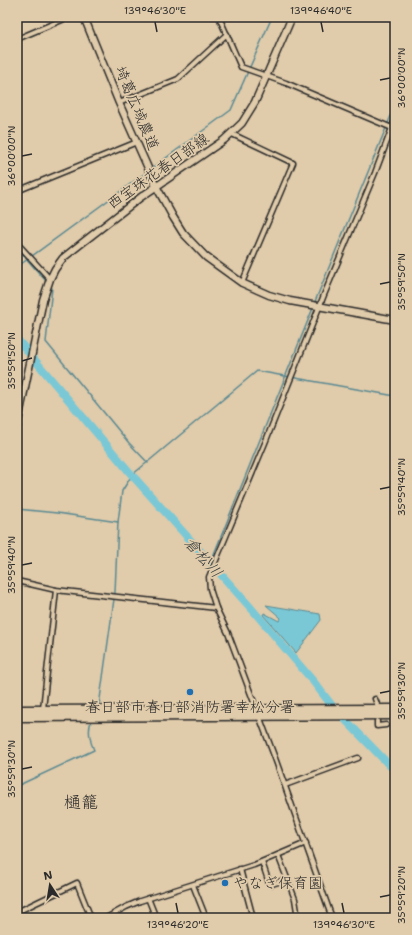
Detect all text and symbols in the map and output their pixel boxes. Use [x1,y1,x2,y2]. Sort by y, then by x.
text: 139°46'30"E [124,4,186,17]
text: 139°46'40"E [290,4,352,17]
text: 36°00'00"N [395,48,408,108]
street label: 埼葛広域農道 [110,63,164,153]
text: 36°00'00"N [5,126,18,186]
street label: 西宝珠花春日部線 [103,128,213,214]
text: 35°59'50"N [395,253,408,311]
text: 35°59'50"N [5,332,18,390]
text: 35°59'40"N [395,458,408,516]
water label: 倉松川 [180,532,227,582]
text: 35°59'40"N [5,536,18,594]
text: 35°59'30"N [395,662,408,720]
marker: 春日部市春日部消防署幸松分署 [185,687,195,697]
place label: 春日部市春日部消防署幸松分署 [85,697,295,717]
text: 35°59'30"N [5,740,18,798]
district label: 樋籠 [64,791,98,813]
north arrow [30,865,70,905]
text: 35°59'20"N [395,866,408,924]
text: N [42,867,54,884]
place label: やなぎ保育園 [233,873,323,893]
marker: やなぎ保育園 [220,878,230,888]
text: 139°46'20"E [147,918,209,931]
text: 139°46'30"E [313,918,375,931]

